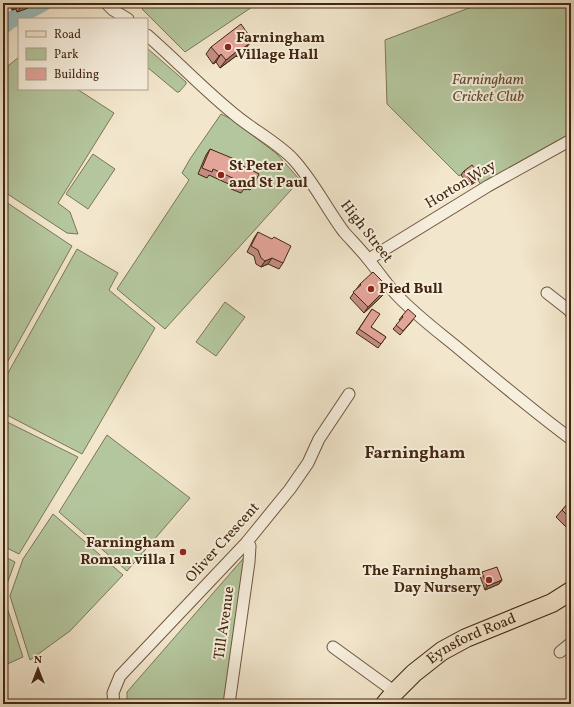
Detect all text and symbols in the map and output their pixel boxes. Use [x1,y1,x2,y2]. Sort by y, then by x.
legend [18,18,148,90]
text: Road [54,27,81,43]
place label: Farningham Village Hall [236,28,326,66]
marker: Farningham Village Hall [223,42,233,52]
text: Park [54,47,79,63]
text: Building [54,67,99,83]
park label: Farningham Cricket Club [452,70,525,108]
place label: St Peter and St Paul [229,156,308,194]
street label: Horton Way [422,156,500,214]
marker: St Peter and St Paul [216,170,226,180]
street label: High Street [335,196,397,268]
place label: Pied Bull [379,279,443,300]
marker: Pied Bull [366,284,376,294]
district label: Farningham [365,442,466,465]
street label: Oliver Crescent [181,498,265,588]
place label: Farningham Roman villa I [80,533,175,571]
marker: Farningham Roman villa I [178,547,188,557]
place label: The Farningham Day Nursery [362,561,482,599]
marker: The Farningham Day Nursery [484,575,494,585]
street label: Till Avenue [209,585,241,661]
street label: Eynsford Road [422,608,519,670]
north arrow [18,649,58,689]
text: N [34,653,42,668]

